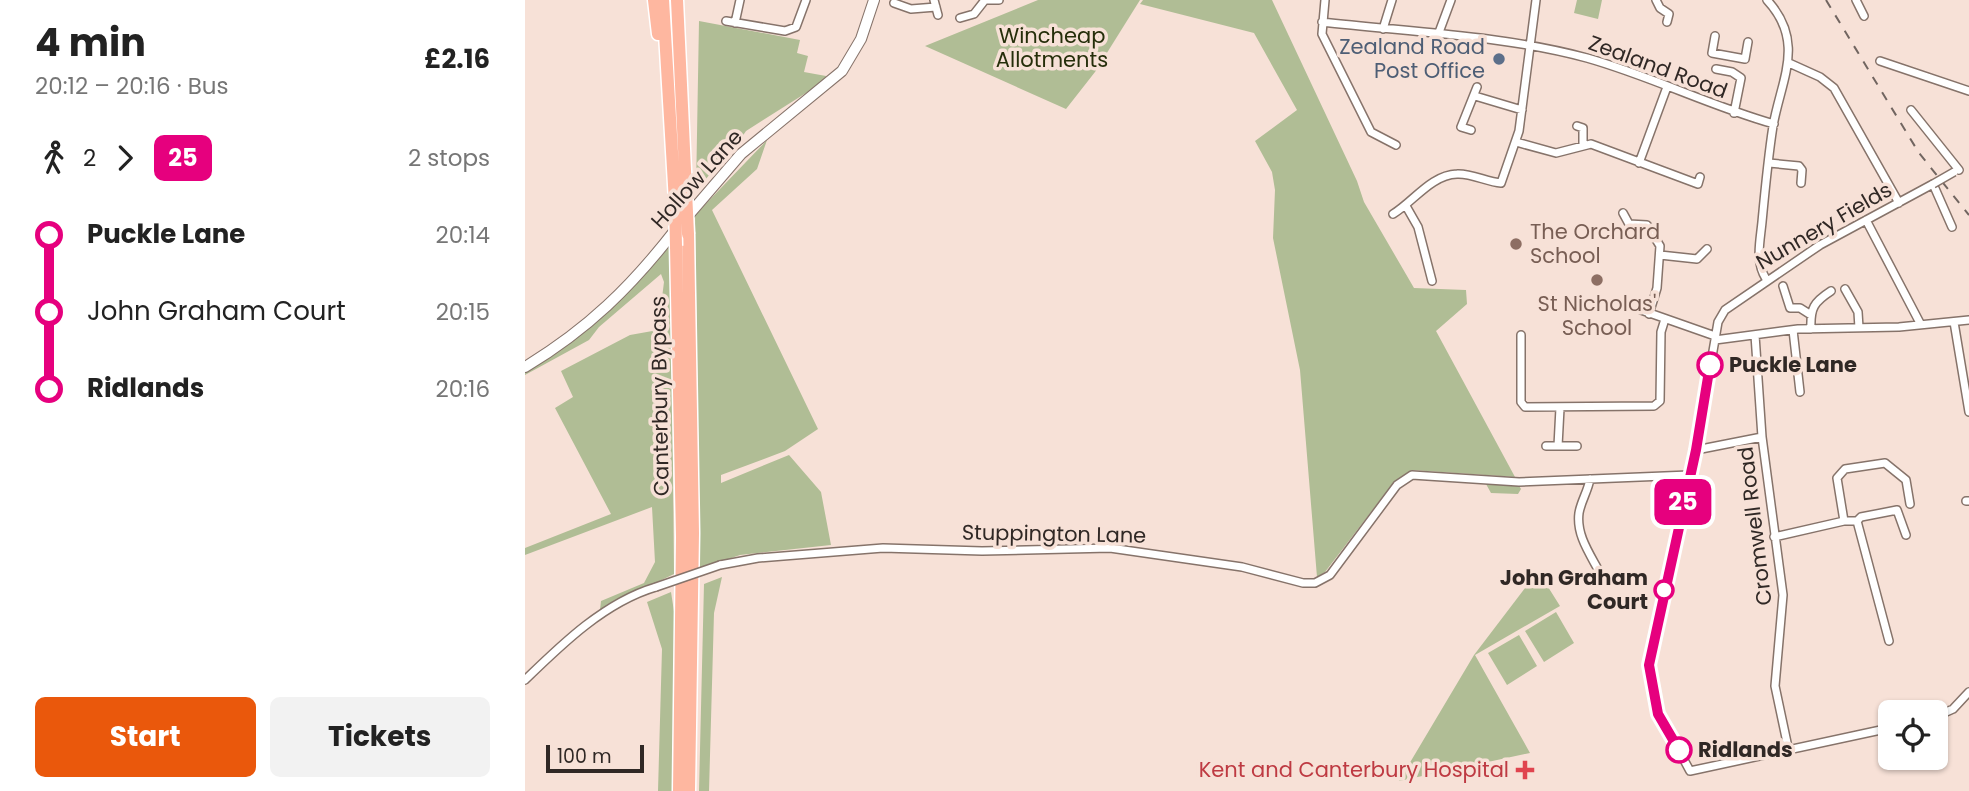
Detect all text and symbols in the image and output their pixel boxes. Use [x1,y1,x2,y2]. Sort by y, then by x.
text: 4 min [35,16,146,69]
park label: Wincheap Allotments [996,21,1108,74]
street label: Zealand Road [1585,28,1732,105]
place label: Zealand Road Post Office [1339,32,1485,85]
text: £2.16 [424,41,490,77]
marker: Zealand Road Post Office [1491,51,1507,67]
text: 20:12 – 20:16 · Bus [35,70,229,102]
street label: Hollow Lane [644,123,749,235]
icon: walk [35,139,73,177]
icon: forward [106,139,144,177]
text: 25 [168,141,198,174]
text: 2 [83,142,96,174]
text: 2 stops [408,142,490,174]
street label: Nunnery Fields [1750,175,1897,276]
text: Puckle Lane [87,216,245,252]
place label: The Orchard School [1530,217,1660,270]
text: 20:14 [436,219,490,251]
marker: The Orchard School [1508,236,1524,252]
marker: St Nicholas' School [1589,272,1605,288]
place label: St Nicholas' School [1538,289,1656,342]
text: John Graham Court [87,293,346,329]
text: 20:15 [436,296,490,328]
street label: Canterbury Bypass [643,296,676,496]
place label: Puckle Lane [1729,350,1857,379]
marker: Puckle Lane [1697,352,1723,378]
text: Ridlands [87,370,204,406]
text: 20:16 [435,373,490,405]
street label: Cromwell Road [1730,445,1779,607]
line badge: 25 [1651,479,1715,525]
text: 25 [1668,485,1698,518]
street label: Stuppington Lane [962,517,1146,550]
place label: John Graham Court [1500,563,1648,616]
marker: John Graham Court [1654,580,1674,600]
button: Start [35,697,256,777]
button: Tickets [270,697,490,777]
map controls [1878,700,1948,770]
button: locate [1878,700,1948,770]
place label: Ridlands [1698,735,1793,764]
marker: Ridlands [1666,737,1692,763]
scale bar [546,742,644,774]
text: 100 m [557,743,612,770]
place label: Kent and Canterbury Hospital [1199,755,1509,784]
marker: Kent and Canterbury Hospital [1515,760,1535,780]

